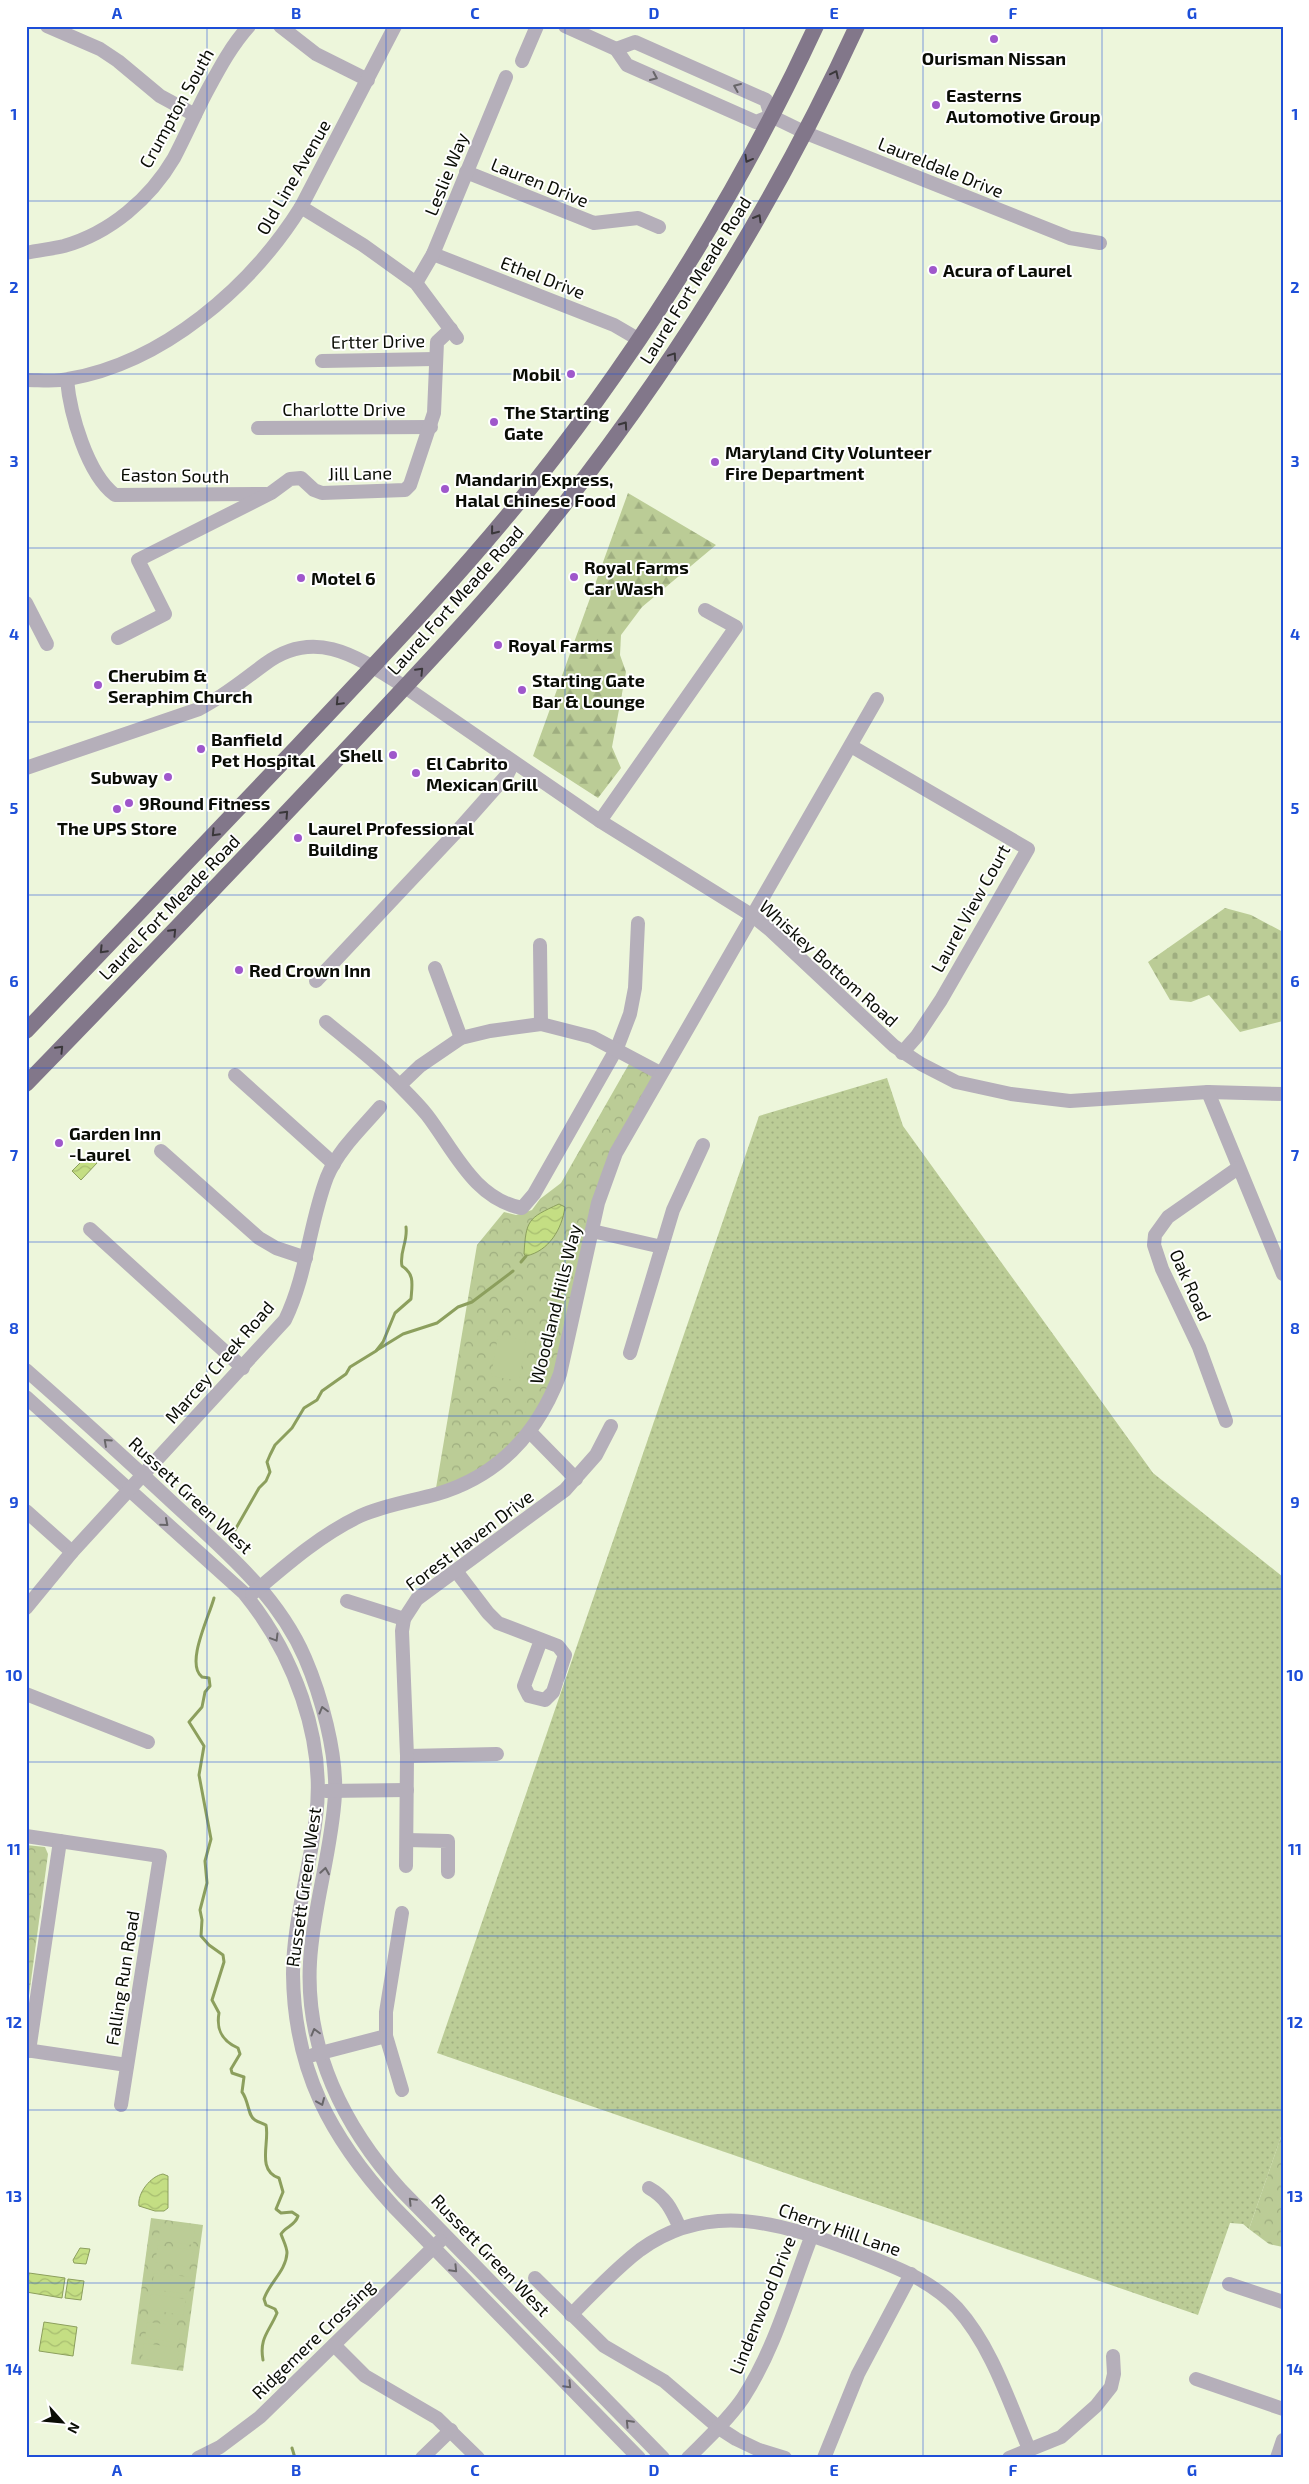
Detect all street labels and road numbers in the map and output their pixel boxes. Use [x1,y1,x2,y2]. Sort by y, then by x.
street label: Crumpton South [134,44,218,172]
street label: Old Line Avenue [251,115,335,239]
street label: Leslie Way [419,129,473,219]
street label: Laureldale Drive [875,132,1007,202]
street label: Lauren Drive [488,152,592,212]
street label: Laurel Fort Meade Road [634,192,756,368]
street label: Ethel Drive [498,251,588,303]
street label: Ertter Drive [331,329,425,353]
street label: Charlotte Drive [282,398,406,420]
street label: Jill Lane [328,461,392,485]
street label: Easton South [121,463,229,487]
street label: Laurel Fort Meade Road [382,521,528,679]
street label: Laurel Fort Meade Road [94,830,244,984]
street label: Laurel View Court [926,840,1014,976]
street label: Whiskey Bottom Road [755,895,903,1031]
street label: Woodland Hills Way [525,1221,586,1386]
street label: Oak Road [1165,1246,1217,1324]
street label: Marcey Creek Road [160,1296,278,1428]
street label: Russett Green West [124,1432,258,1558]
street label: Forest Haven Drive [401,1485,537,1595]
street label: Russett Green West [281,1805,325,1968]
street label: Falling Run Road [100,1909,144,2047]
street label: Russett Green West [427,2189,555,2321]
street label: Cherry Hill Lane [776,2198,904,2260]
street label: Lindenwood Drive [724,2233,800,2377]
street label: Ridgemere Crossing [247,2275,379,2403]

